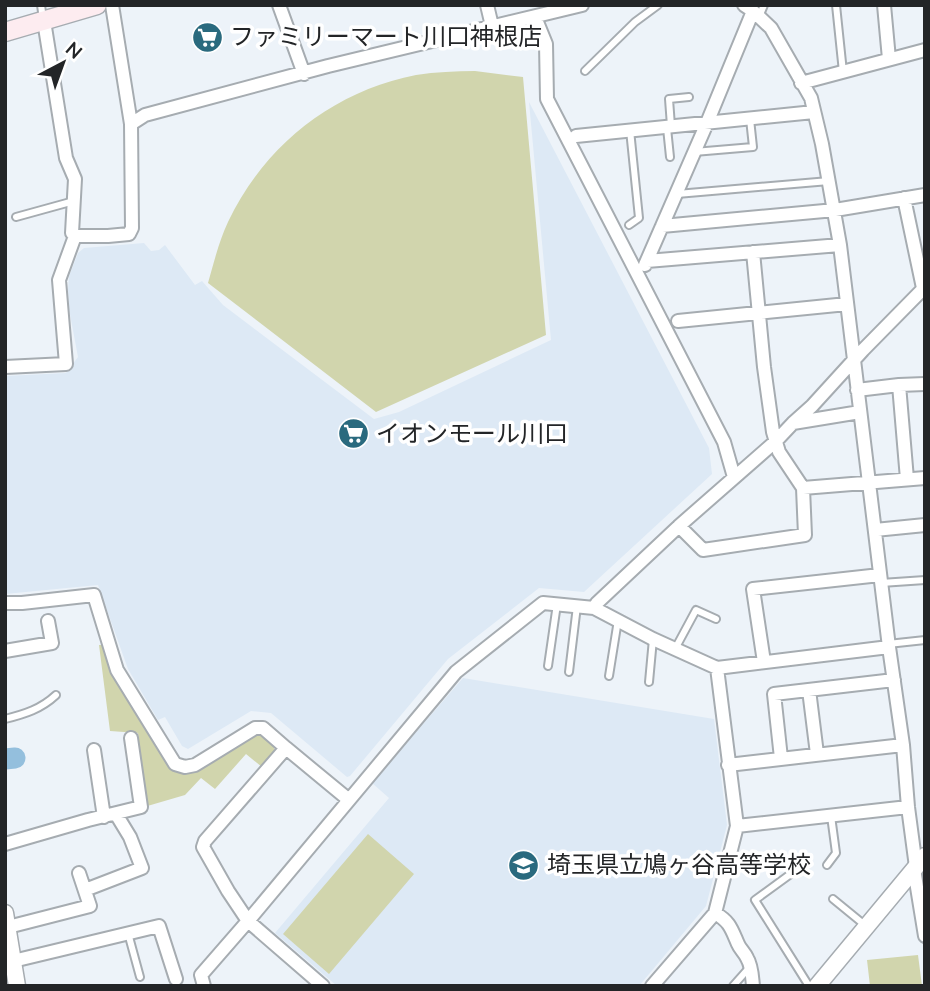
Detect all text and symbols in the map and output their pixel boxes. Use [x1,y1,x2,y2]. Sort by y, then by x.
supermarket icon: ファミリーマート川口神根店 [190,20,224,54]
place label: ファミリーマート川口神根店 [230,21,542,53]
north arrow [28,28,98,98]
text: N [60,36,87,65]
supermarket icon: イオンモール川口 [336,417,370,451]
place label: イオンモール川口 [376,418,568,450]
school or university icon: 埼玉県立鳩ヶ谷高等学校 [507,848,541,882]
place label: 埼玉県立鳩ヶ谷高等学校 [547,849,811,881]

